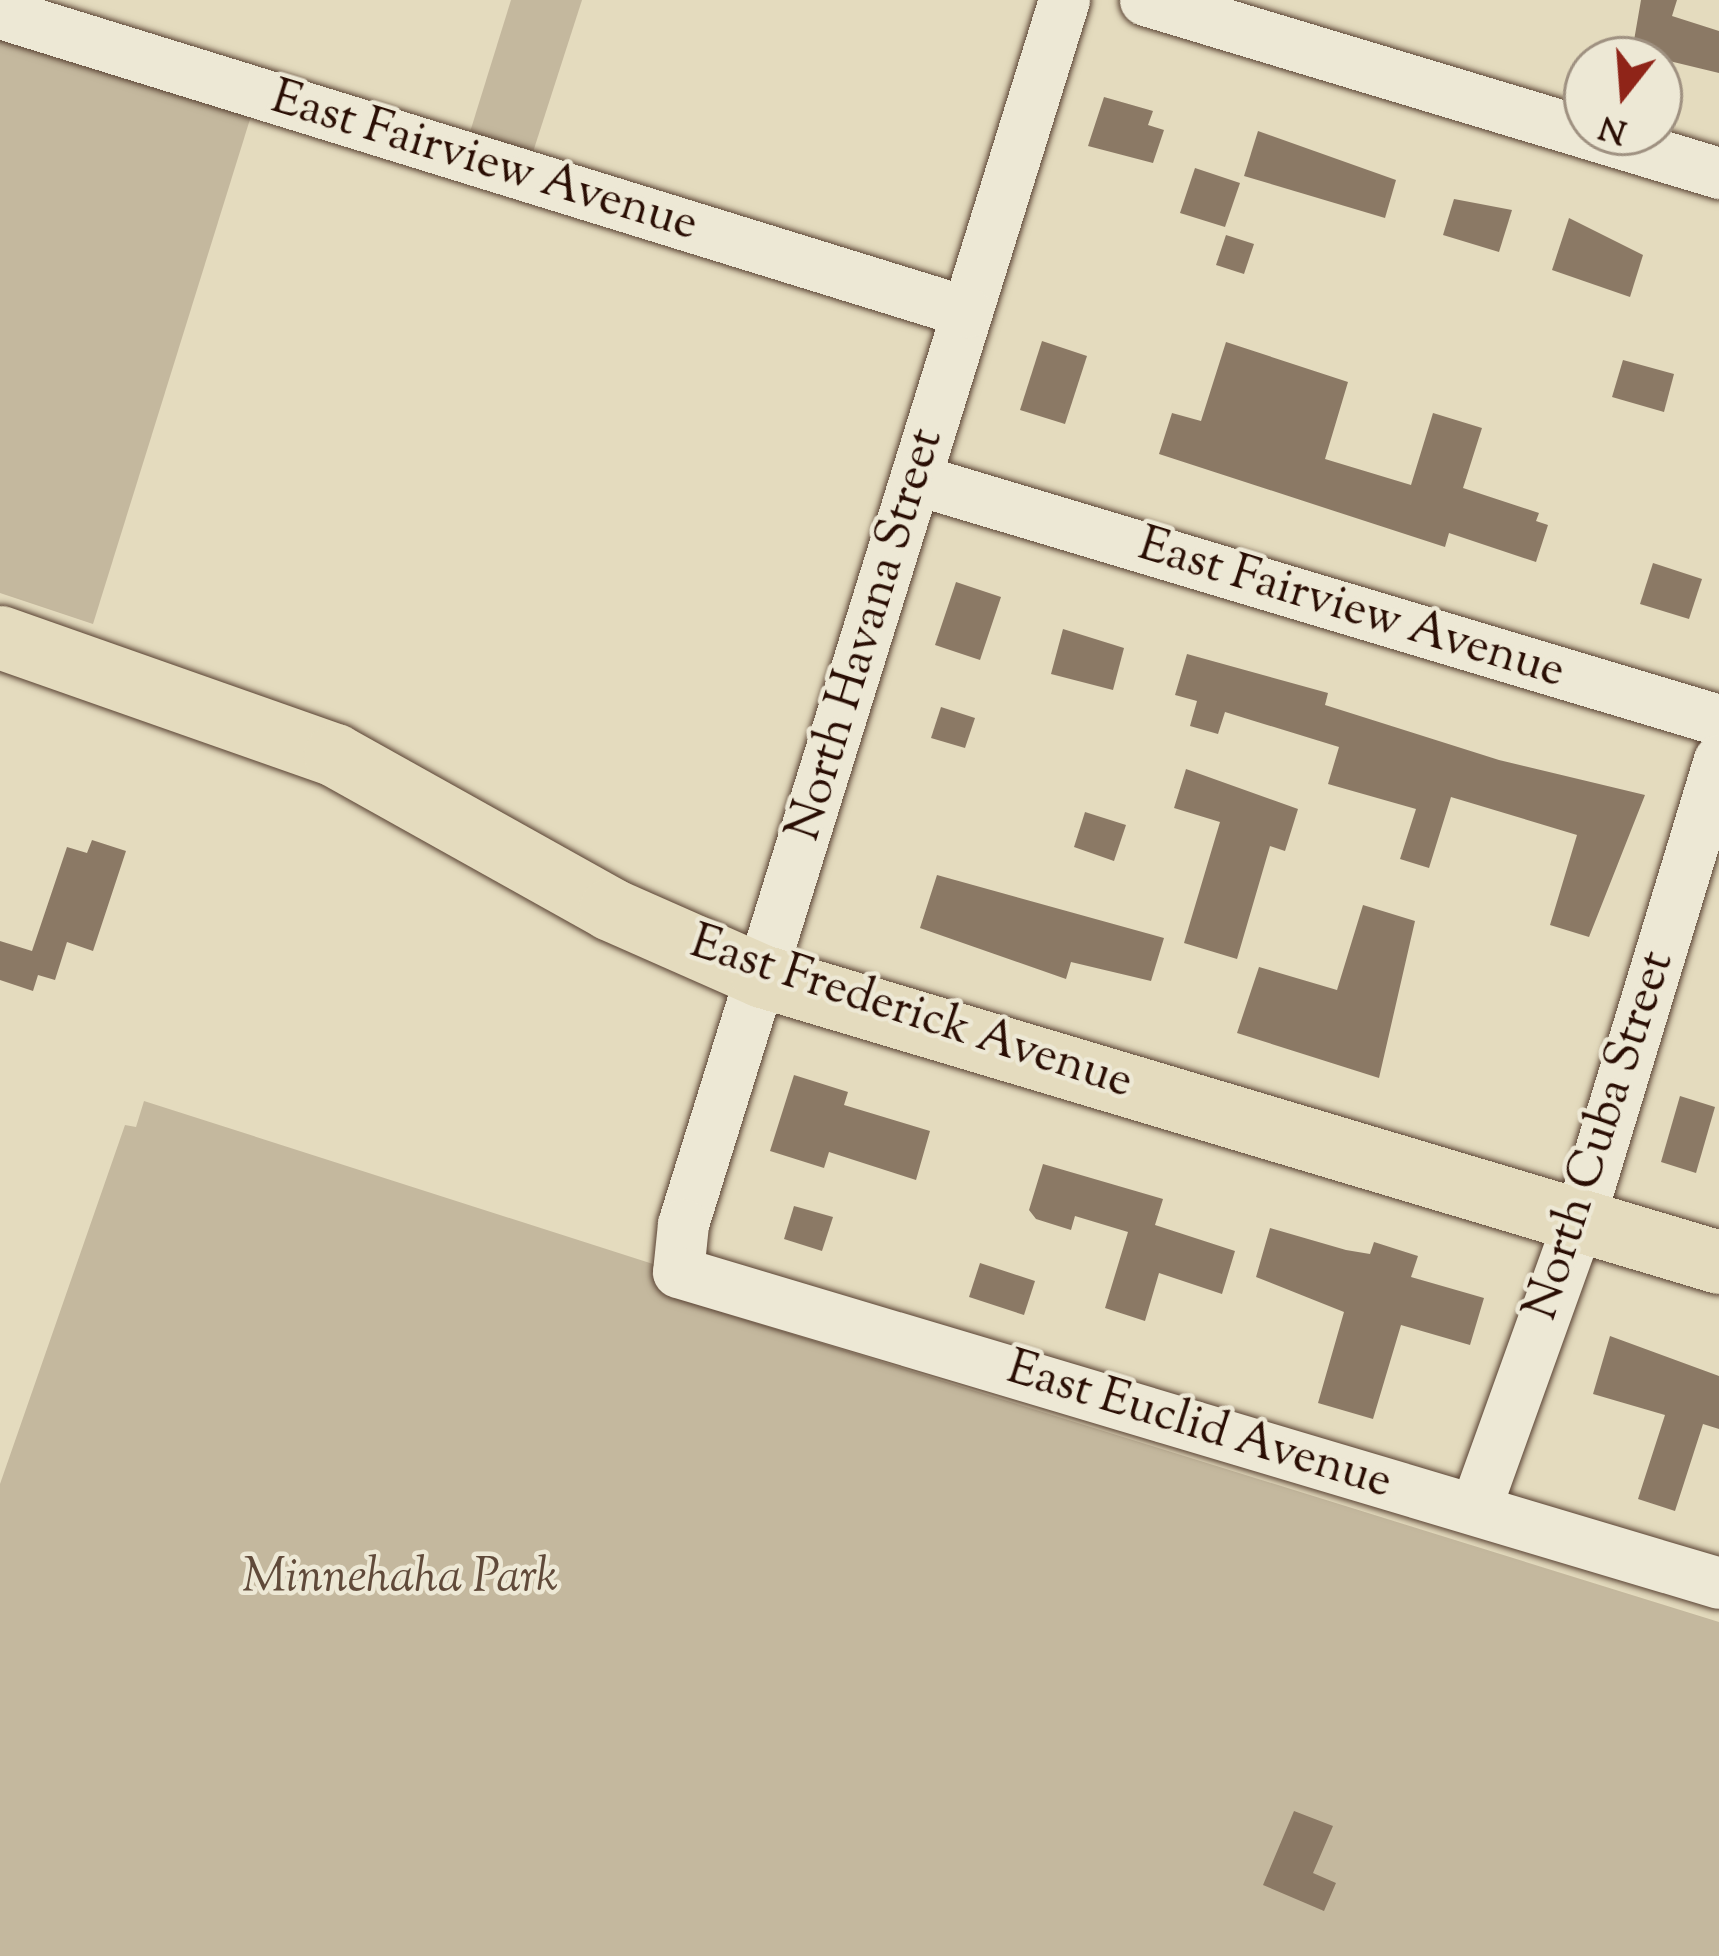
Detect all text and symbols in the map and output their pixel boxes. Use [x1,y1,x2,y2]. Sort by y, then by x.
north arrow [1563,36,1683,156]
street label: East Fairview Avenue [264,71,704,255]
text: N [1594,101,1633,154]
street label: North Havana Street [777,422,957,848]
street label: East Fairview Avenue [1131,518,1571,702]
street label: East Frederick Avenue [683,915,1139,1113]
street label: North Cuba Street [1514,944,1688,1328]
street label: East Euclid Avenue [1000,1341,1398,1513]
park label: Minnehaha Park [242,1550,558,1608]

